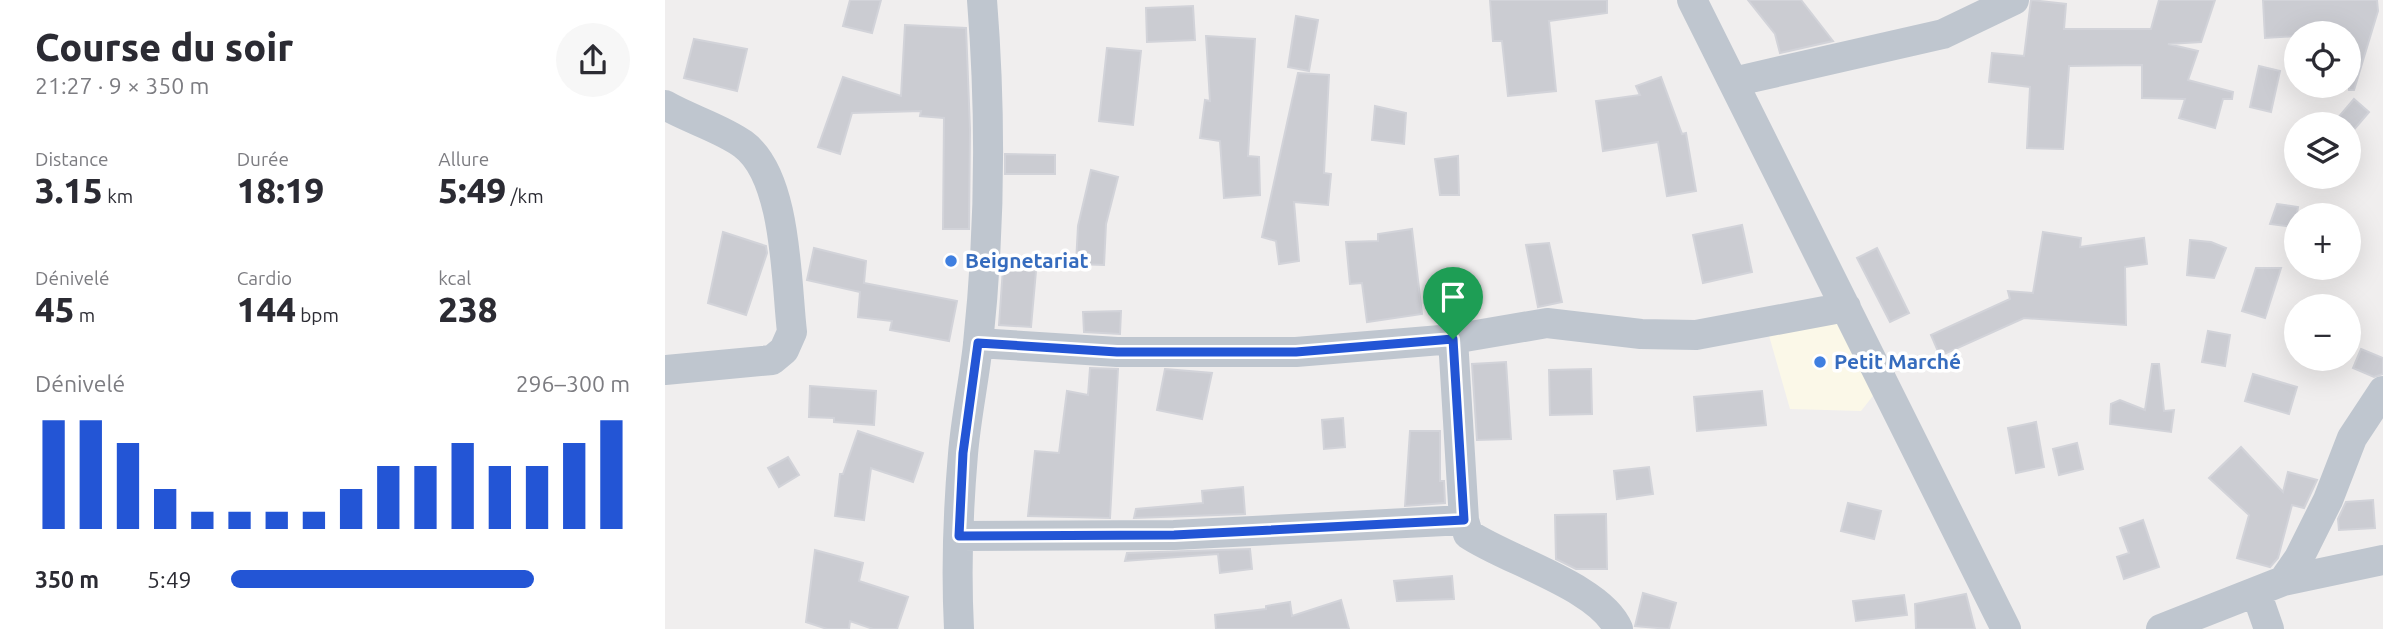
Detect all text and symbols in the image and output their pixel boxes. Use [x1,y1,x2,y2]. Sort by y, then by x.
map controls [2284,21,2361,371]
button: locate [2284,21,2361,98]
button: share [556,23,630,97]
text: Course du soir [35,26,293,68]
text: 21:27 · 9 × 350 m [35,73,209,98]
button: layers [2284,112,2361,189]
text: Distance [35,148,109,170]
text: Durée [237,148,289,170]
text: Allure [438,148,489,170]
text: 3.15 [35,170,103,210]
text: 18:19 [237,170,324,210]
text: 5:49 [438,170,506,210]
text: km [103,185,133,207]
text: /km [506,185,544,207]
button: + [2284,203,2361,280]
place label: Beignetariat [965,248,1089,272]
marker: Beignetariat [943,253,959,269]
text: Dénivelé [35,267,110,289]
text: Cardio [237,267,292,289]
text: kcal [438,267,471,289]
pin [1423,267,1483,339]
icon: arrive [1434,278,1472,316]
text: 45 [35,289,74,329]
text: 144 [237,289,296,329]
text: 238 [438,289,498,329]
button: − [2284,294,2361,371]
text: m [74,304,95,326]
text: bpm [296,304,339,326]
place label: Petit Marché [1834,349,1961,373]
marker: Petit Marché [1812,354,1828,370]
text: Dénivelé [35,371,125,396]
text: 296–300 m [516,371,630,396]
text: 350 m [35,567,99,592]
text: 5:49 [147,567,192,592]

